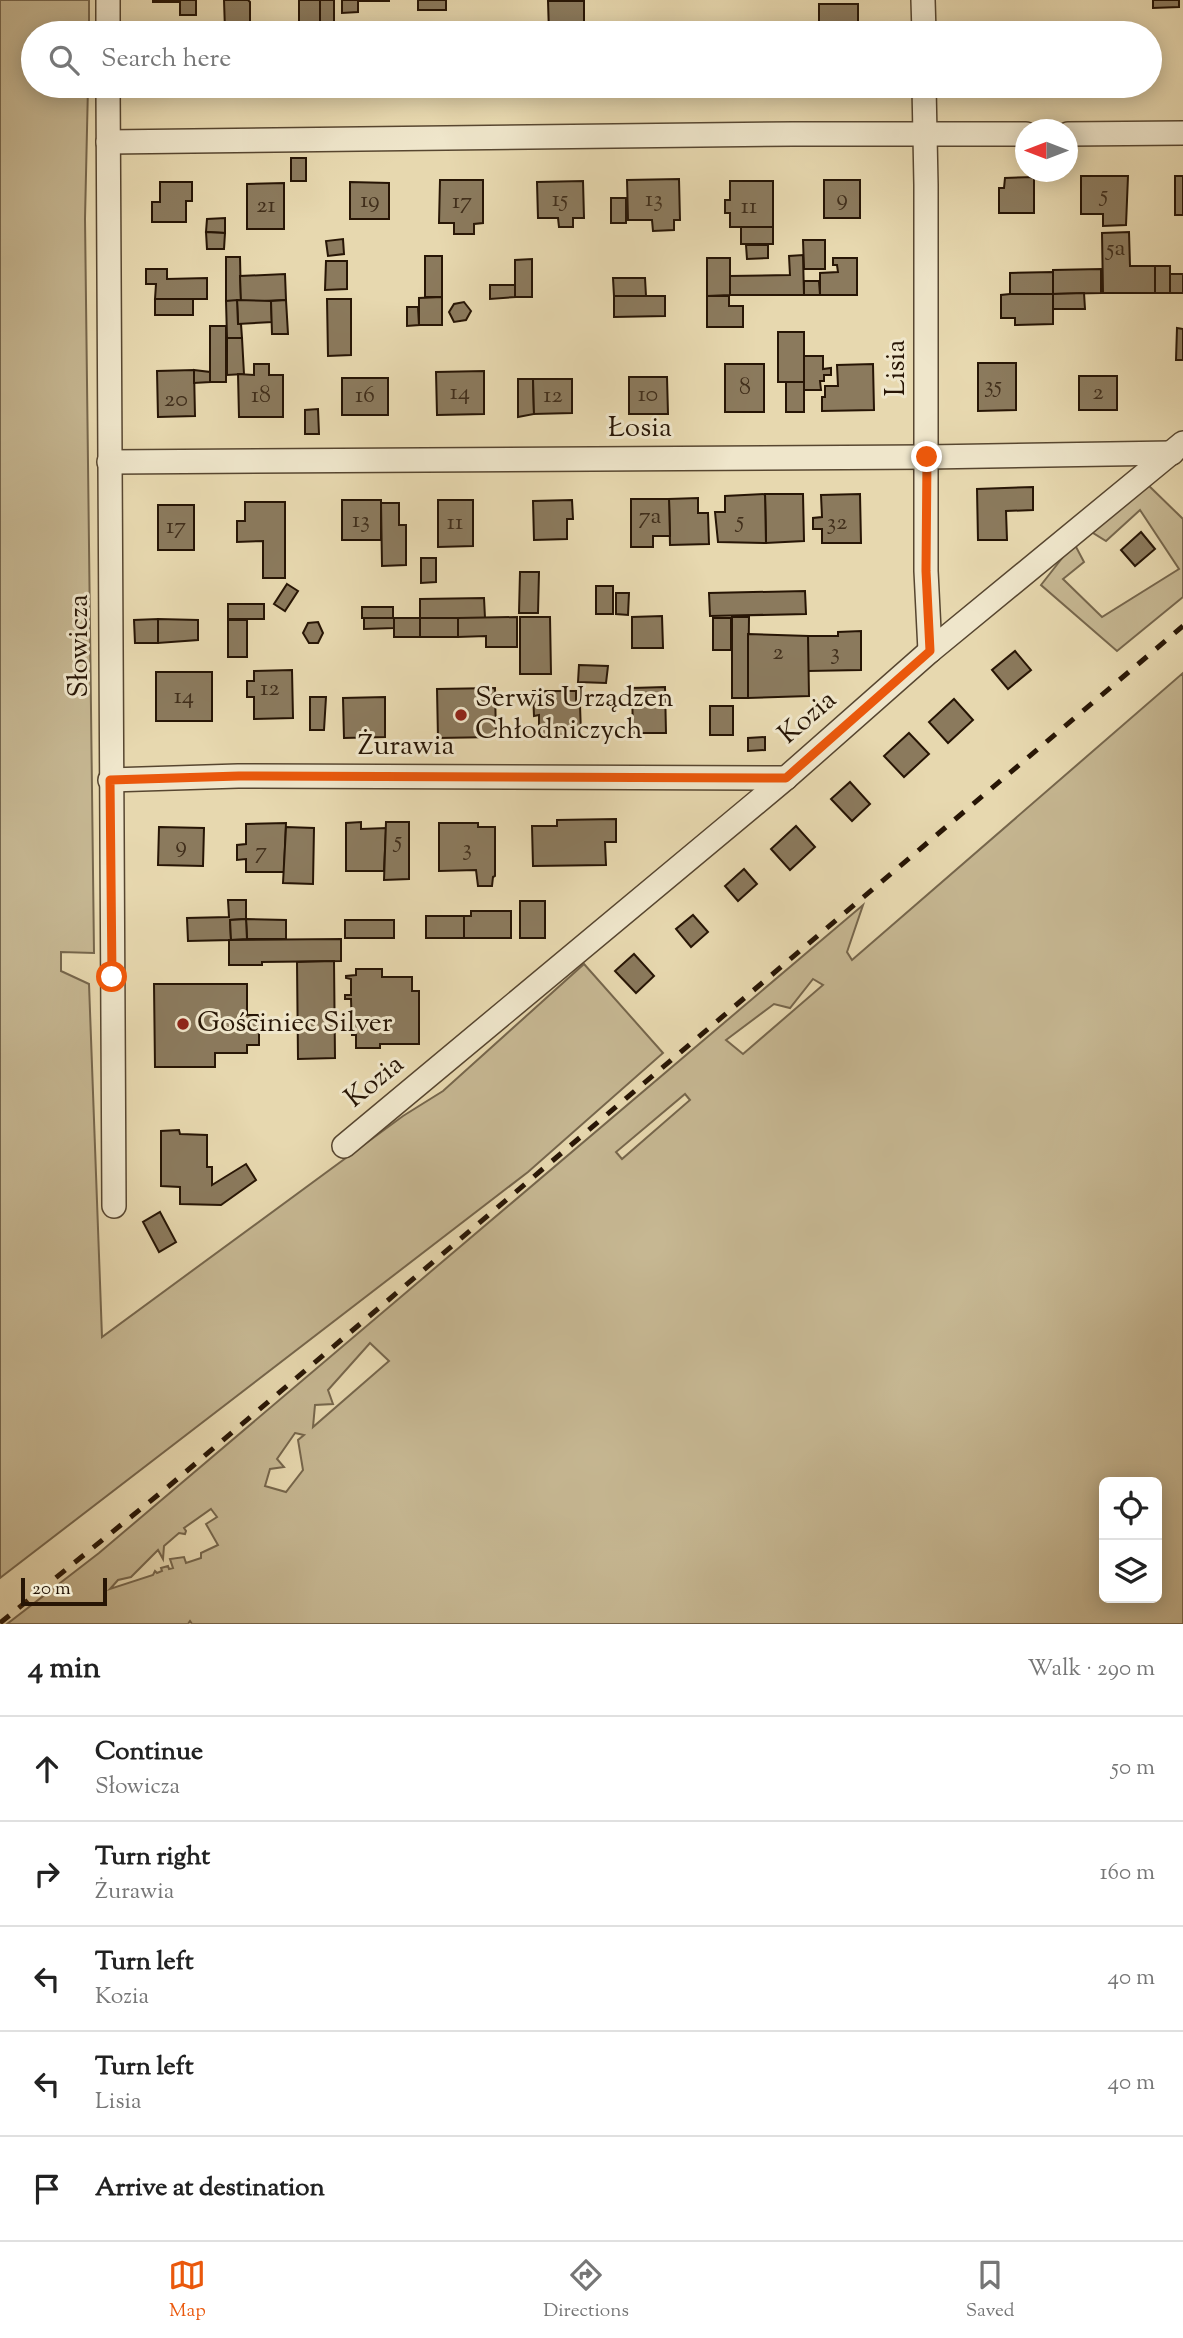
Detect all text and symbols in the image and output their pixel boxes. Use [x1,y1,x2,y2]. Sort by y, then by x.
search box [21,21,1162,98]
icon: search [45,41,83,79]
text: Search here [101,41,231,78]
north arrow [1015,119,1078,182]
house number: 5 [1098,178,1108,212]
house number: 9 [836,182,848,216]
house number: 15 [552,183,568,217]
house number: 13 [645,183,663,217]
house number: 19 [360,184,380,218]
house number: 17 [452,185,472,219]
house number: 21 [256,189,276,223]
house number: 11 [741,190,757,224]
house number: 5a [1104,232,1126,266]
street label: Lisia [877,340,917,396]
house number: 35 [984,369,1002,403]
house number: 8 [739,371,751,405]
house number: 14 [450,376,470,410]
house number: 2 [1092,376,1104,410]
house number: 10 [638,378,658,412]
house number: 18 [251,379,271,413]
house number: 16 [355,379,375,413]
house number: 12 [543,379,563,413]
house number: 20 [164,383,188,417]
street label: Łosia [608,409,672,449]
route end [911,441,942,472]
house number: 7a [638,500,662,534]
house number: 13 [352,504,370,538]
house number: 5 [734,504,744,538]
house number: 11 [447,506,463,540]
house number: 32 [827,506,847,540]
house number: 17 [166,510,186,544]
street label: Słowicza [60,594,100,698]
house number: 2 [772,636,784,670]
house number: 3 [830,636,840,670]
house number: 12 [260,672,280,706]
place label: Serwis Urządzen Chłodniczych [475,679,674,751]
house number: 14 [174,680,194,714]
street label: Kozia [770,681,846,755]
marker: Serwis Urządzen Chłodniczych [453,707,469,723]
street label: Żurawia [358,727,454,767]
house number: 5 [392,824,402,858]
house number: 9 [175,829,187,863]
house number: 3 [462,832,472,866]
house number: 7 [255,835,267,869]
route start [96,961,127,992]
place label: Gościniec Silver [197,1004,393,1044]
marker: Gościniec Silver [175,1016,191,1032]
street label: Kozia [337,1046,413,1118]
map controls [1099,1477,1162,1603]
button: locate [1099,1477,1162,1540]
button: layers [1099,1540,1162,1603]
scale bar [21,1575,107,1607]
text: 20 m [32,1576,71,1603]
text: 4 min [28,1648,101,1691]
text: Walk · 290 m [1027,1653,1155,1686]
text: Continue [95,1734,203,1771]
icon: ahead [28,1750,66,1788]
text: 50 m [1111,1752,1155,1785]
text: Słowicza [95,1771,180,1804]
text: Turn right [95,1839,210,1876]
icon: right [28,1855,66,1893]
text: 160 m [1100,1857,1155,1890]
text: Żurawia [95,1876,174,1909]
text: Turn left [95,1944,194,1981]
icon: left [28,1960,66,1998]
text: 40 m [1108,1962,1155,1995]
text: Kozia [95,1981,149,2014]
text: Turn left [95,2049,194,2086]
icon: left [28,2065,66,2103]
text: 40 m [1108,2067,1155,2100]
text: Lisia [95,2086,142,2119]
icon: arrive [28,2170,66,2208]
text: Arrive at destination [95,2170,325,2207]
tab: Map [168,2256,206,2325]
tab: Directions [543,2256,629,2325]
tab: Saved [966,2256,1015,2325]

